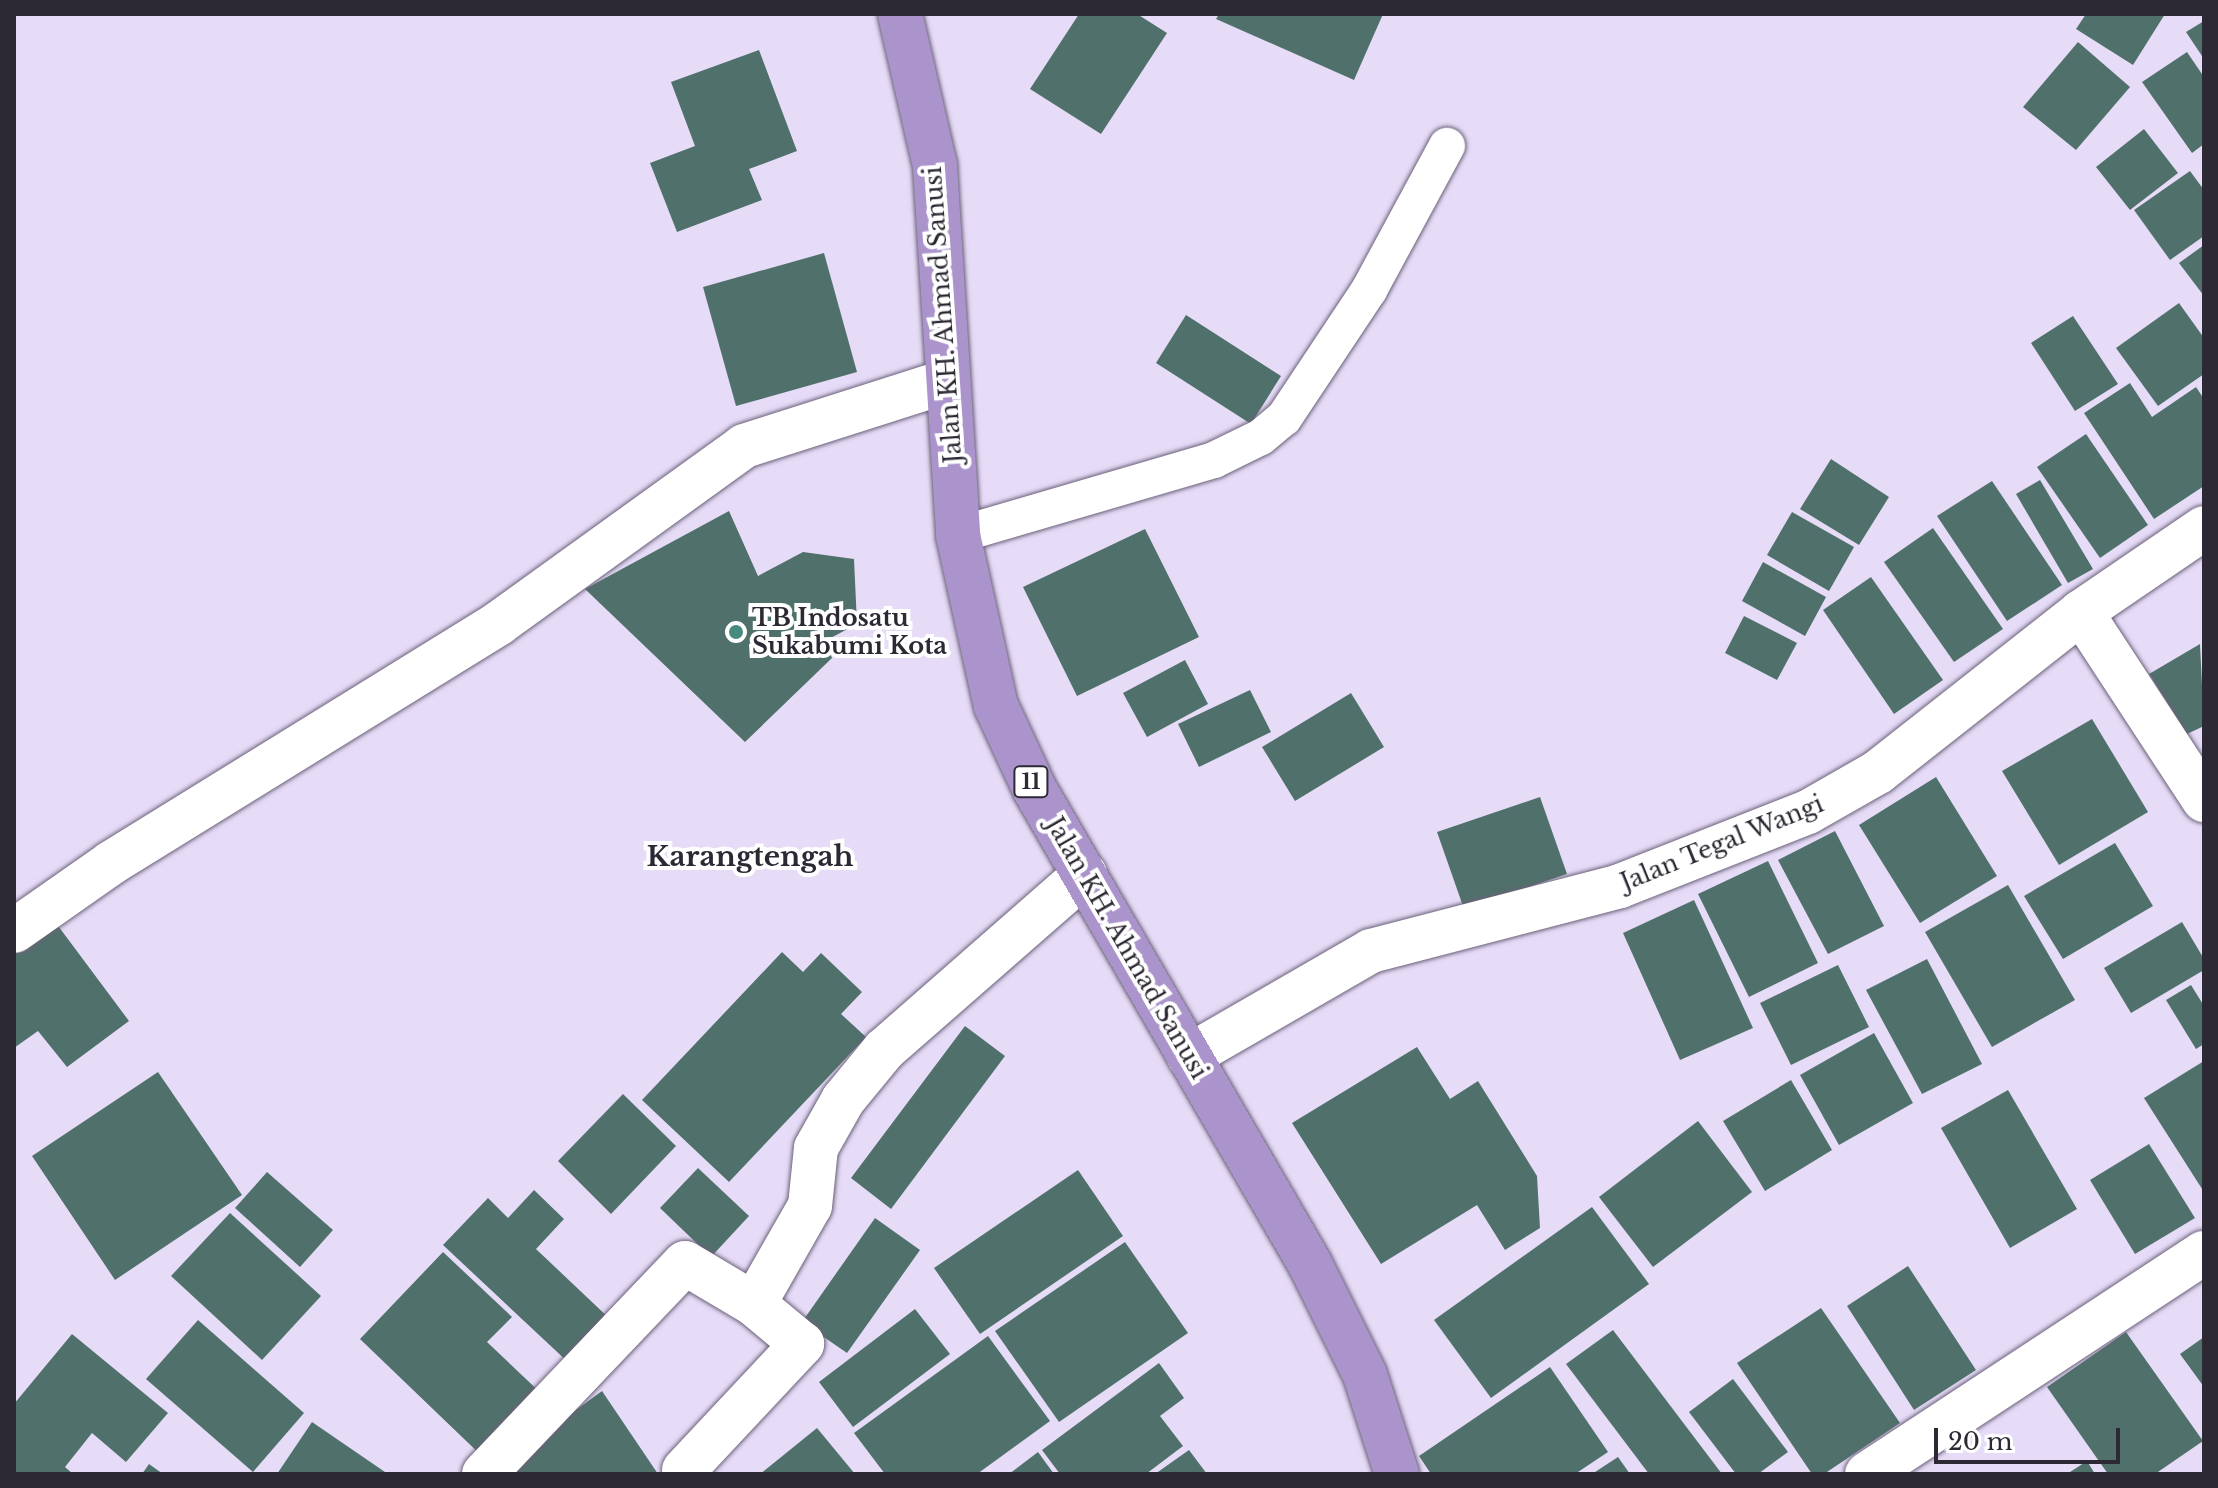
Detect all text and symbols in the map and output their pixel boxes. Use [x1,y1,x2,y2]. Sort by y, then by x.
street label: Jalan KH. Ahmad Sanusi [918,165,968,465]
place label: TB Indosatu Sukabumi Kota [752,604,947,660]
marker: TB Indosatu Sukabumi Kota [727,623,745,641]
road number: 11 [1013,764,1049,800]
street label: Jalan Tegal Wangi [1616,789,1828,897]
street label: Jalan KH. Ahmad Sanusi [1040,812,1214,1084]
district label: Karangtengah [646,840,854,874]
scale bar [1938,1412,2124,1462]
text: 20 m [1948,1427,2013,1456]

